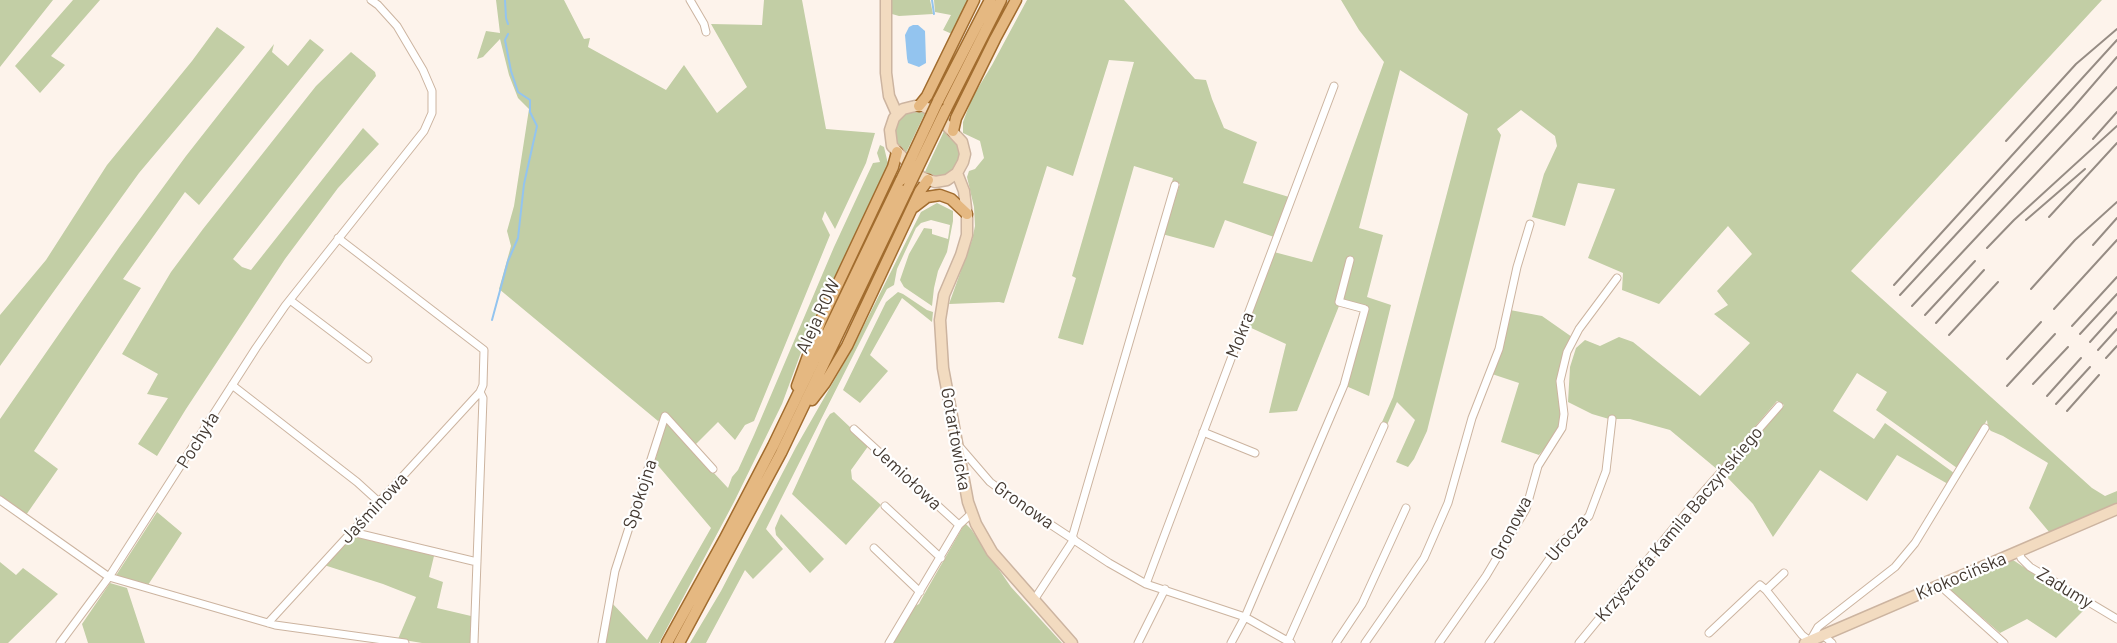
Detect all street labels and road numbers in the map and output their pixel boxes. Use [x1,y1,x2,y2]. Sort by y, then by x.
street label: Aleja ROW [791,275,845,357]
street label: Mokra [1221,309,1259,361]
street label: Gotartowicka [936,386,976,492]
street label: Pochyła [172,408,224,472]
street label: Krzysztofa Kamila Baczyńskiego [1591,422,1767,626]
street label: Jemiołowa [868,439,946,515]
street label: Spokojna [619,456,661,532]
street label: Jaśminowa [336,468,412,548]
street label: Gronowa [990,477,1058,533]
street label: Gronowa [1486,493,1536,563]
street label: Urocza [1541,510,1593,566]
street label: Kłokocińska [1913,547,2009,605]
street label: Zadumy [2033,563,2097,613]

